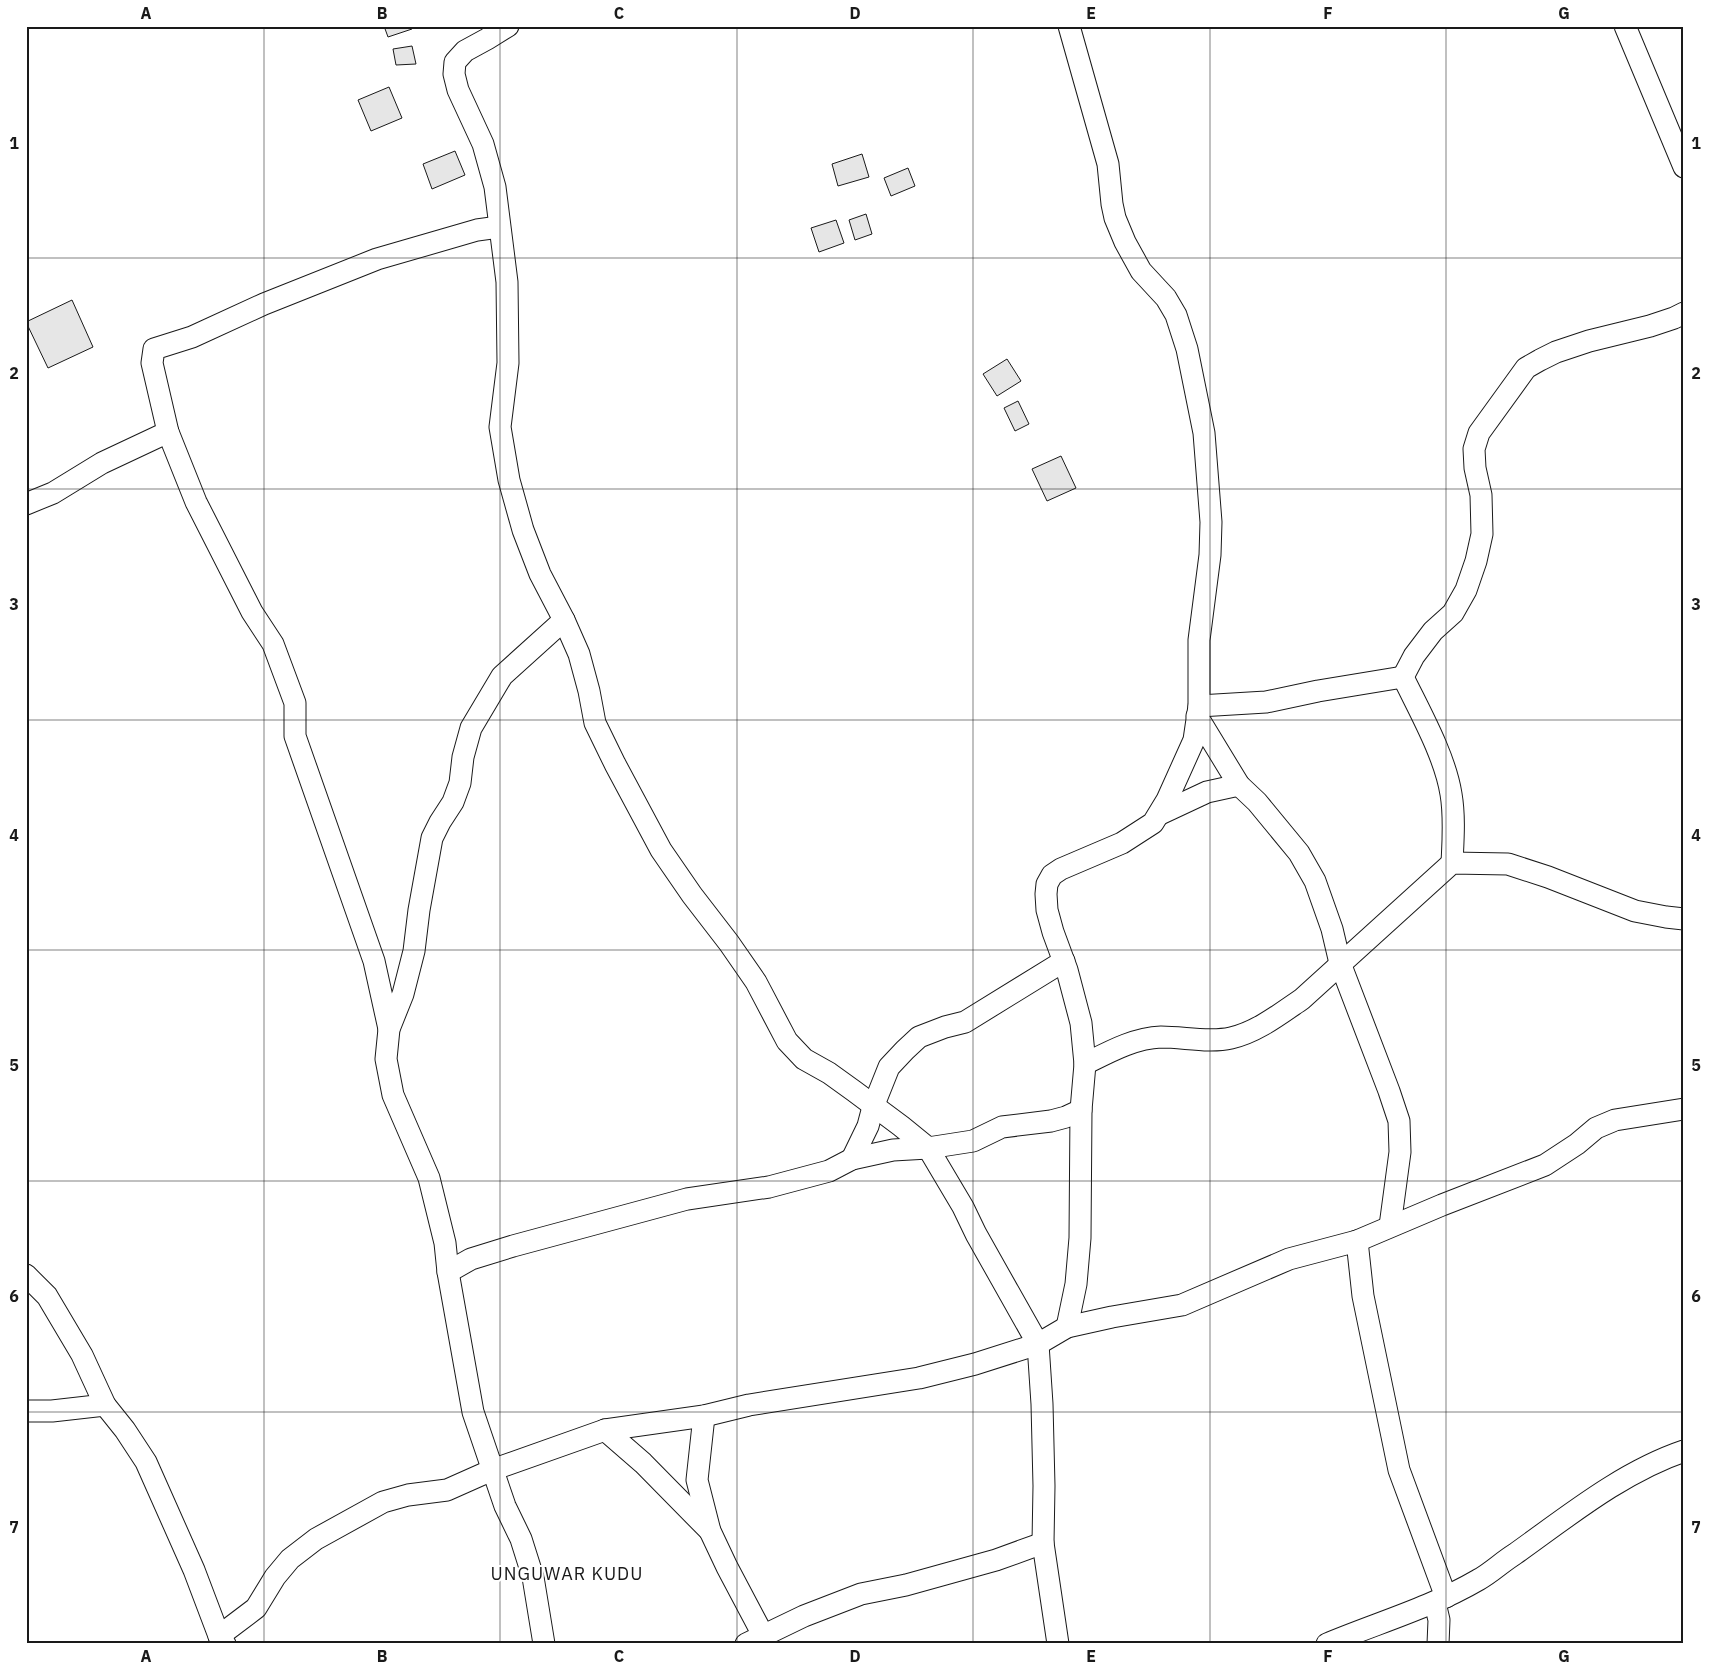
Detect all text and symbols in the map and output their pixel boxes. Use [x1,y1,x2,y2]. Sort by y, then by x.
text: A [141,3,152,23]
text: B [377,3,388,23]
text: C [614,3,624,23]
text: D [849,3,861,23]
text: E [1086,3,1096,23]
text: F [1323,3,1333,23]
text: G [1558,3,1570,23]
text: 1 [9,133,19,153]
text: 1 [1691,133,1701,153]
text: 2 [9,363,19,383]
text: 2 [1691,363,1701,383]
text: 3 [9,594,19,614]
text: 3 [1691,594,1701,614]
text: 4 [9,825,19,845]
text: 4 [1691,825,1701,845]
text: 5 [9,1055,19,1075]
text: 5 [1691,1055,1701,1075]
text: 6 [9,1286,19,1306]
text: 6 [1691,1286,1701,1306]
text: 7 [9,1517,19,1537]
text: 7 [1691,1517,1701,1537]
district label: UNGUWAR KUDU [491,1562,643,1585]
text: A [141,1646,152,1666]
text: B [377,1646,388,1666]
text: C [614,1646,624,1666]
text: D [849,1646,861,1666]
text: E [1086,1646,1096,1666]
text: F [1323,1646,1333,1666]
text: G [1558,1646,1570,1666]

